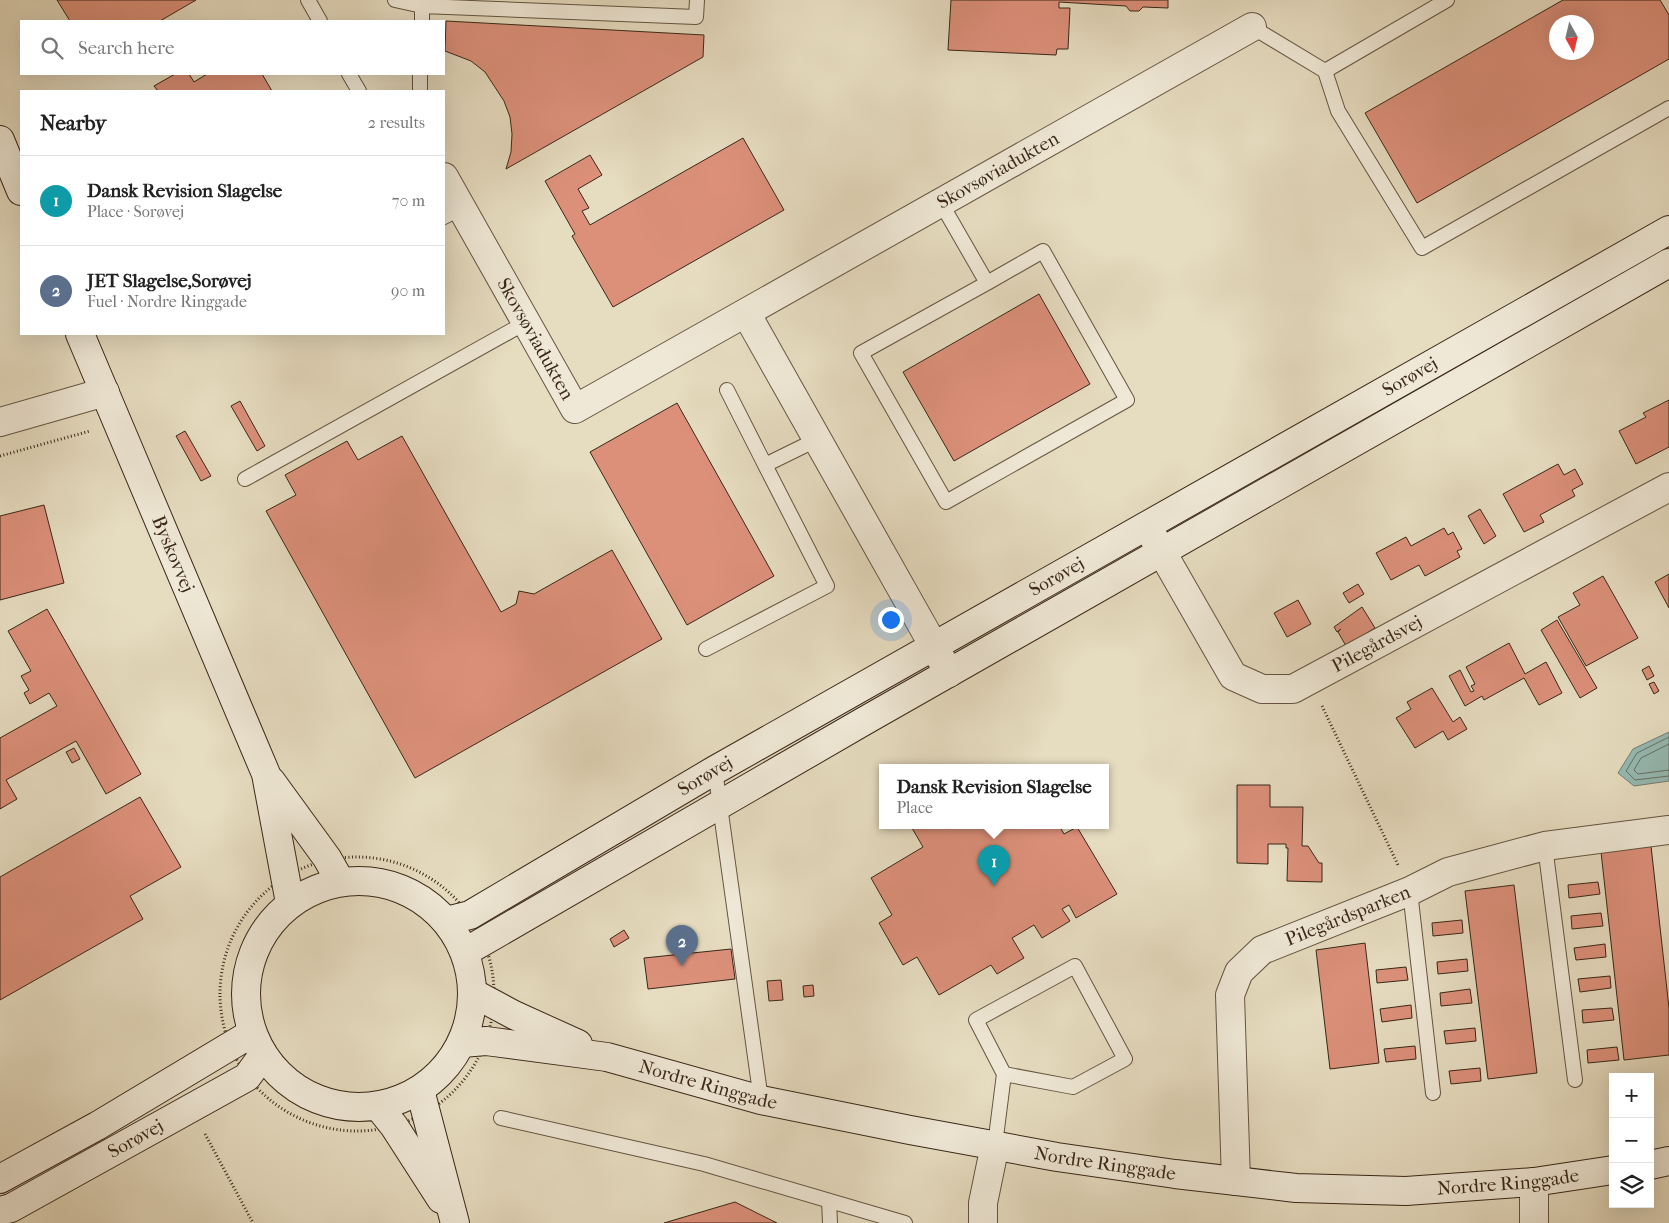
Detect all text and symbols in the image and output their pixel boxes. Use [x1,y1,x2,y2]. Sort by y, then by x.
north arrow [1549,15,1594,60]
search box [20,20,445,75]
icon: search [38,34,66,62]
text: Search here [78,37,174,59]
text: Nearby [40,111,106,135]
text: 2 results [368,113,425,132]
street label: Skovsøviadukten [933,127,1063,214]
text: Dansk Revision Slagelse [87,180,282,202]
text: 1 [53,191,59,210]
text: 70 m [392,191,425,210]
text: Place · Sorøvej [87,202,184,221]
text: JET Slagelse,Sorøvej [87,270,252,292]
street label: Skovsøviadukten [492,274,579,404]
text: 2 [52,281,60,300]
text: 90 m [391,281,425,300]
text: Fuel · Nordre Ringgade [87,292,247,311]
street label: Sorøvej [1378,352,1441,401]
street label: Byskovvej [147,512,199,596]
street label: Sorøvej [1025,552,1088,601]
your location [878,607,904,633]
street label: Pilegårdsvej [1328,611,1426,677]
street label: Sorøvej [674,751,737,801]
popup [879,764,1109,829]
text: Dansk Revision Slagelse [896,776,1092,798]
text: Place [896,798,933,817]
pin: 1 [978,845,1010,886]
street label: Pilegårdsparken [1282,881,1414,951]
pin: 2 [666,925,698,966]
street label: Nordre Ringgade [636,1055,779,1114]
map controls [1609,1073,1654,1208]
button: + [1609,1073,1654,1118]
street label: Sorøvej [104,1115,167,1163]
button: − [1609,1118,1654,1163]
street label: Nordre Ringgade [1033,1142,1177,1185]
button: layers [1609,1163,1654,1208]
street label: Nordre Ringgade [1436,1164,1581,1200]

